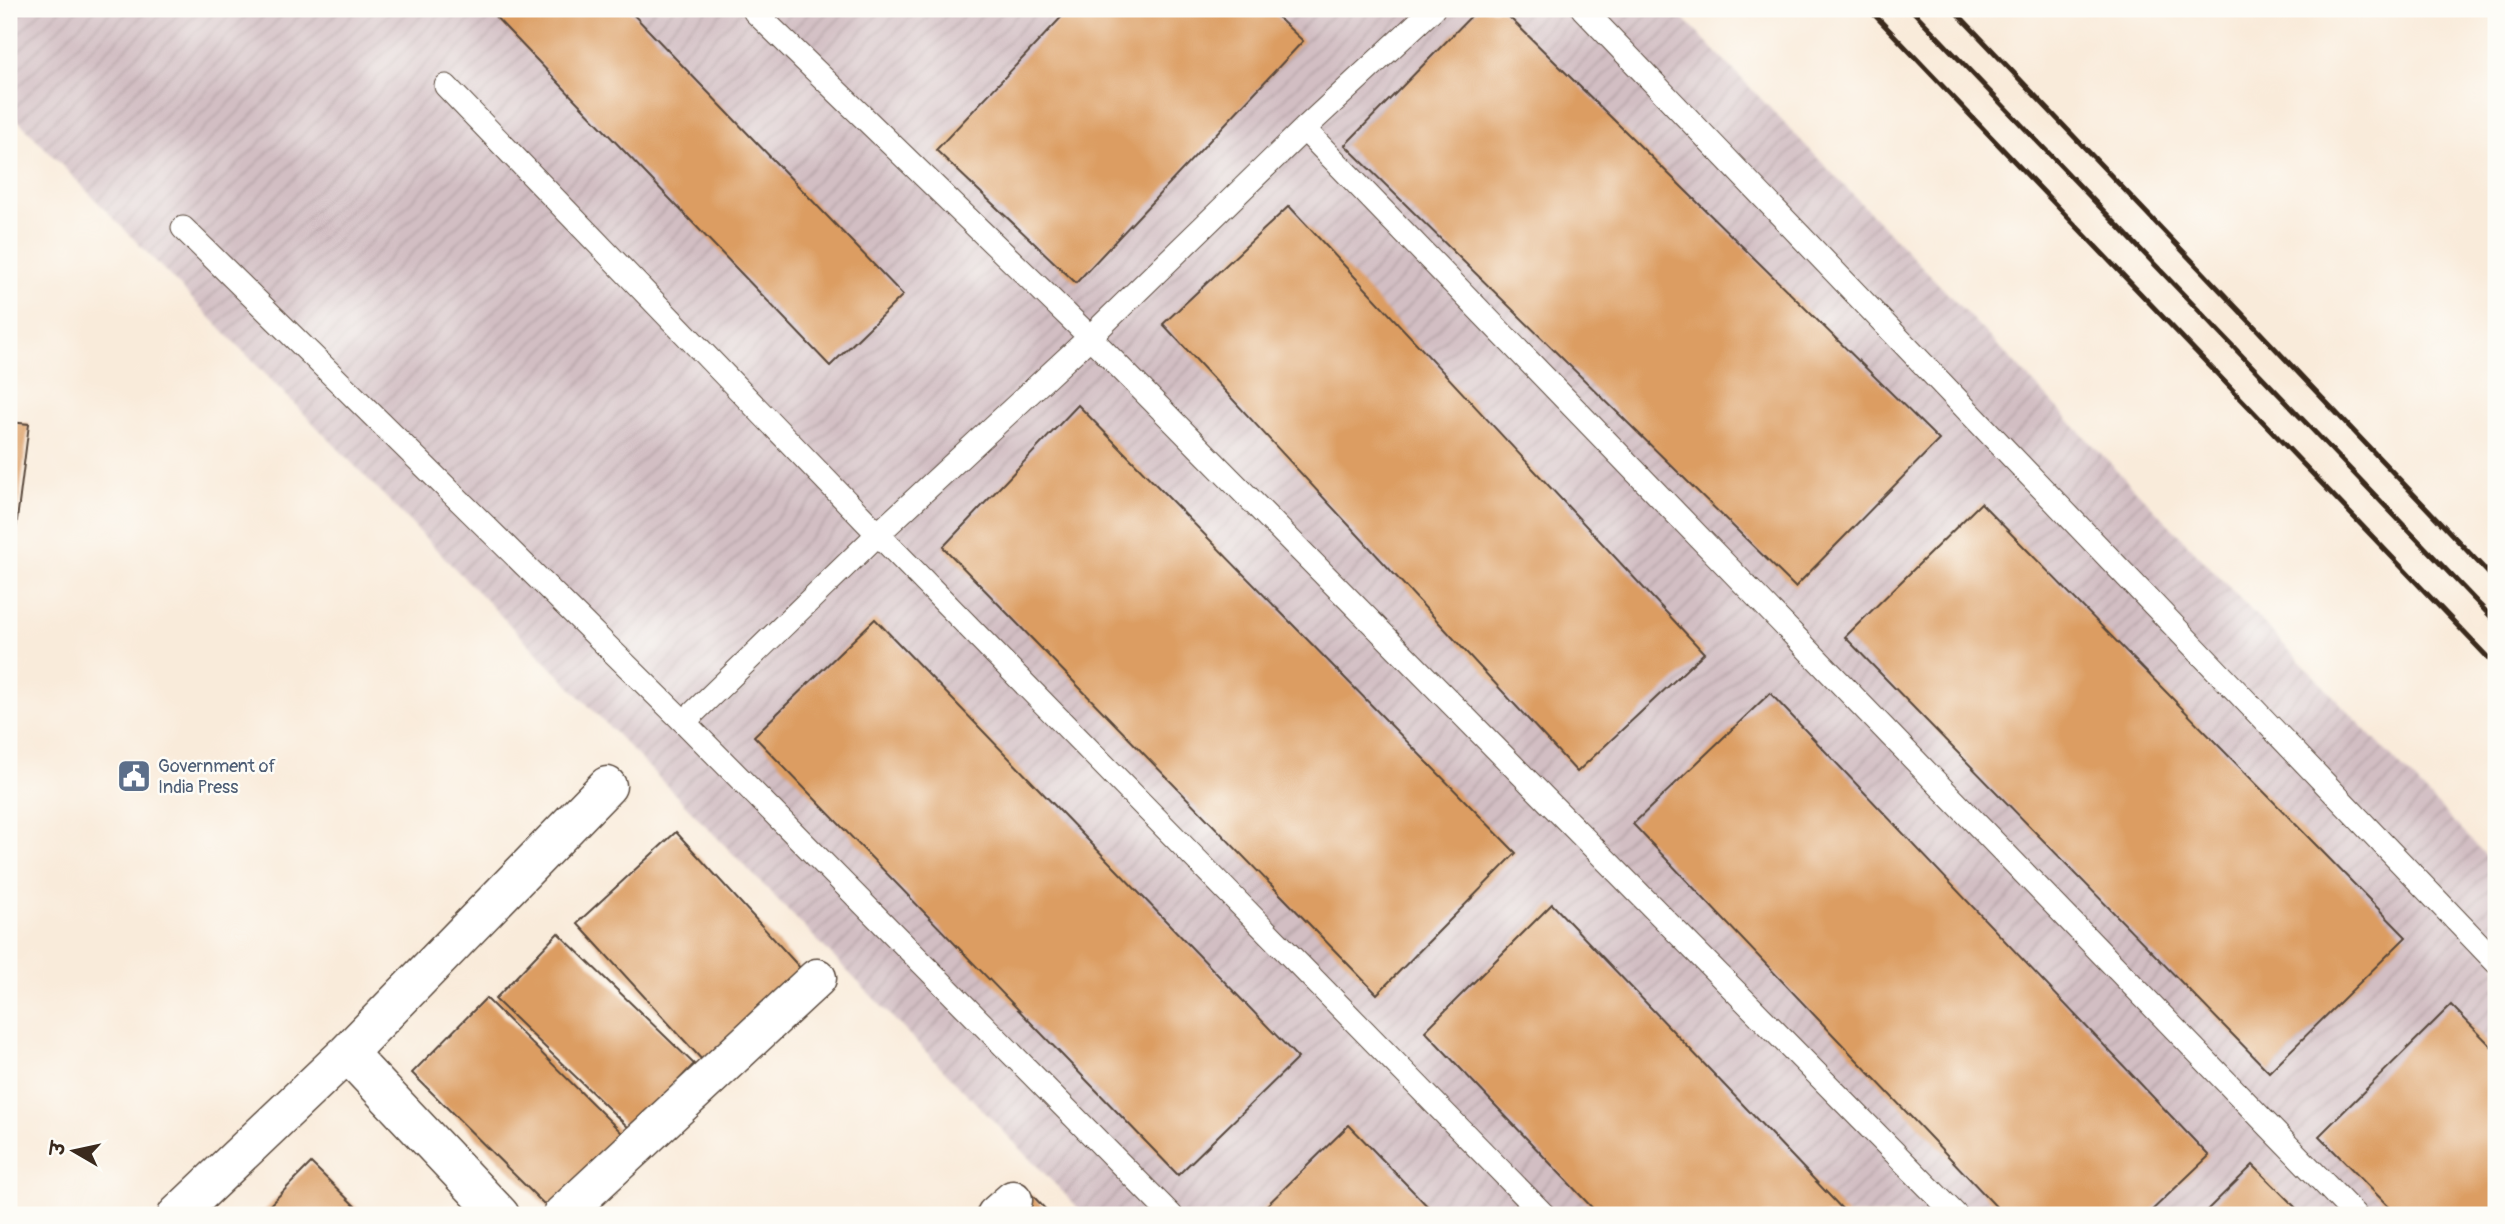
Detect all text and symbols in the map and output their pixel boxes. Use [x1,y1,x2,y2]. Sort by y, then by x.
place label: Government of India Press [158,755,277,799]
public building icon: Government of India Press [115,757,153,795]
north arrow [38,1116,108,1186]
text: उ [45,1138,71,1159]

